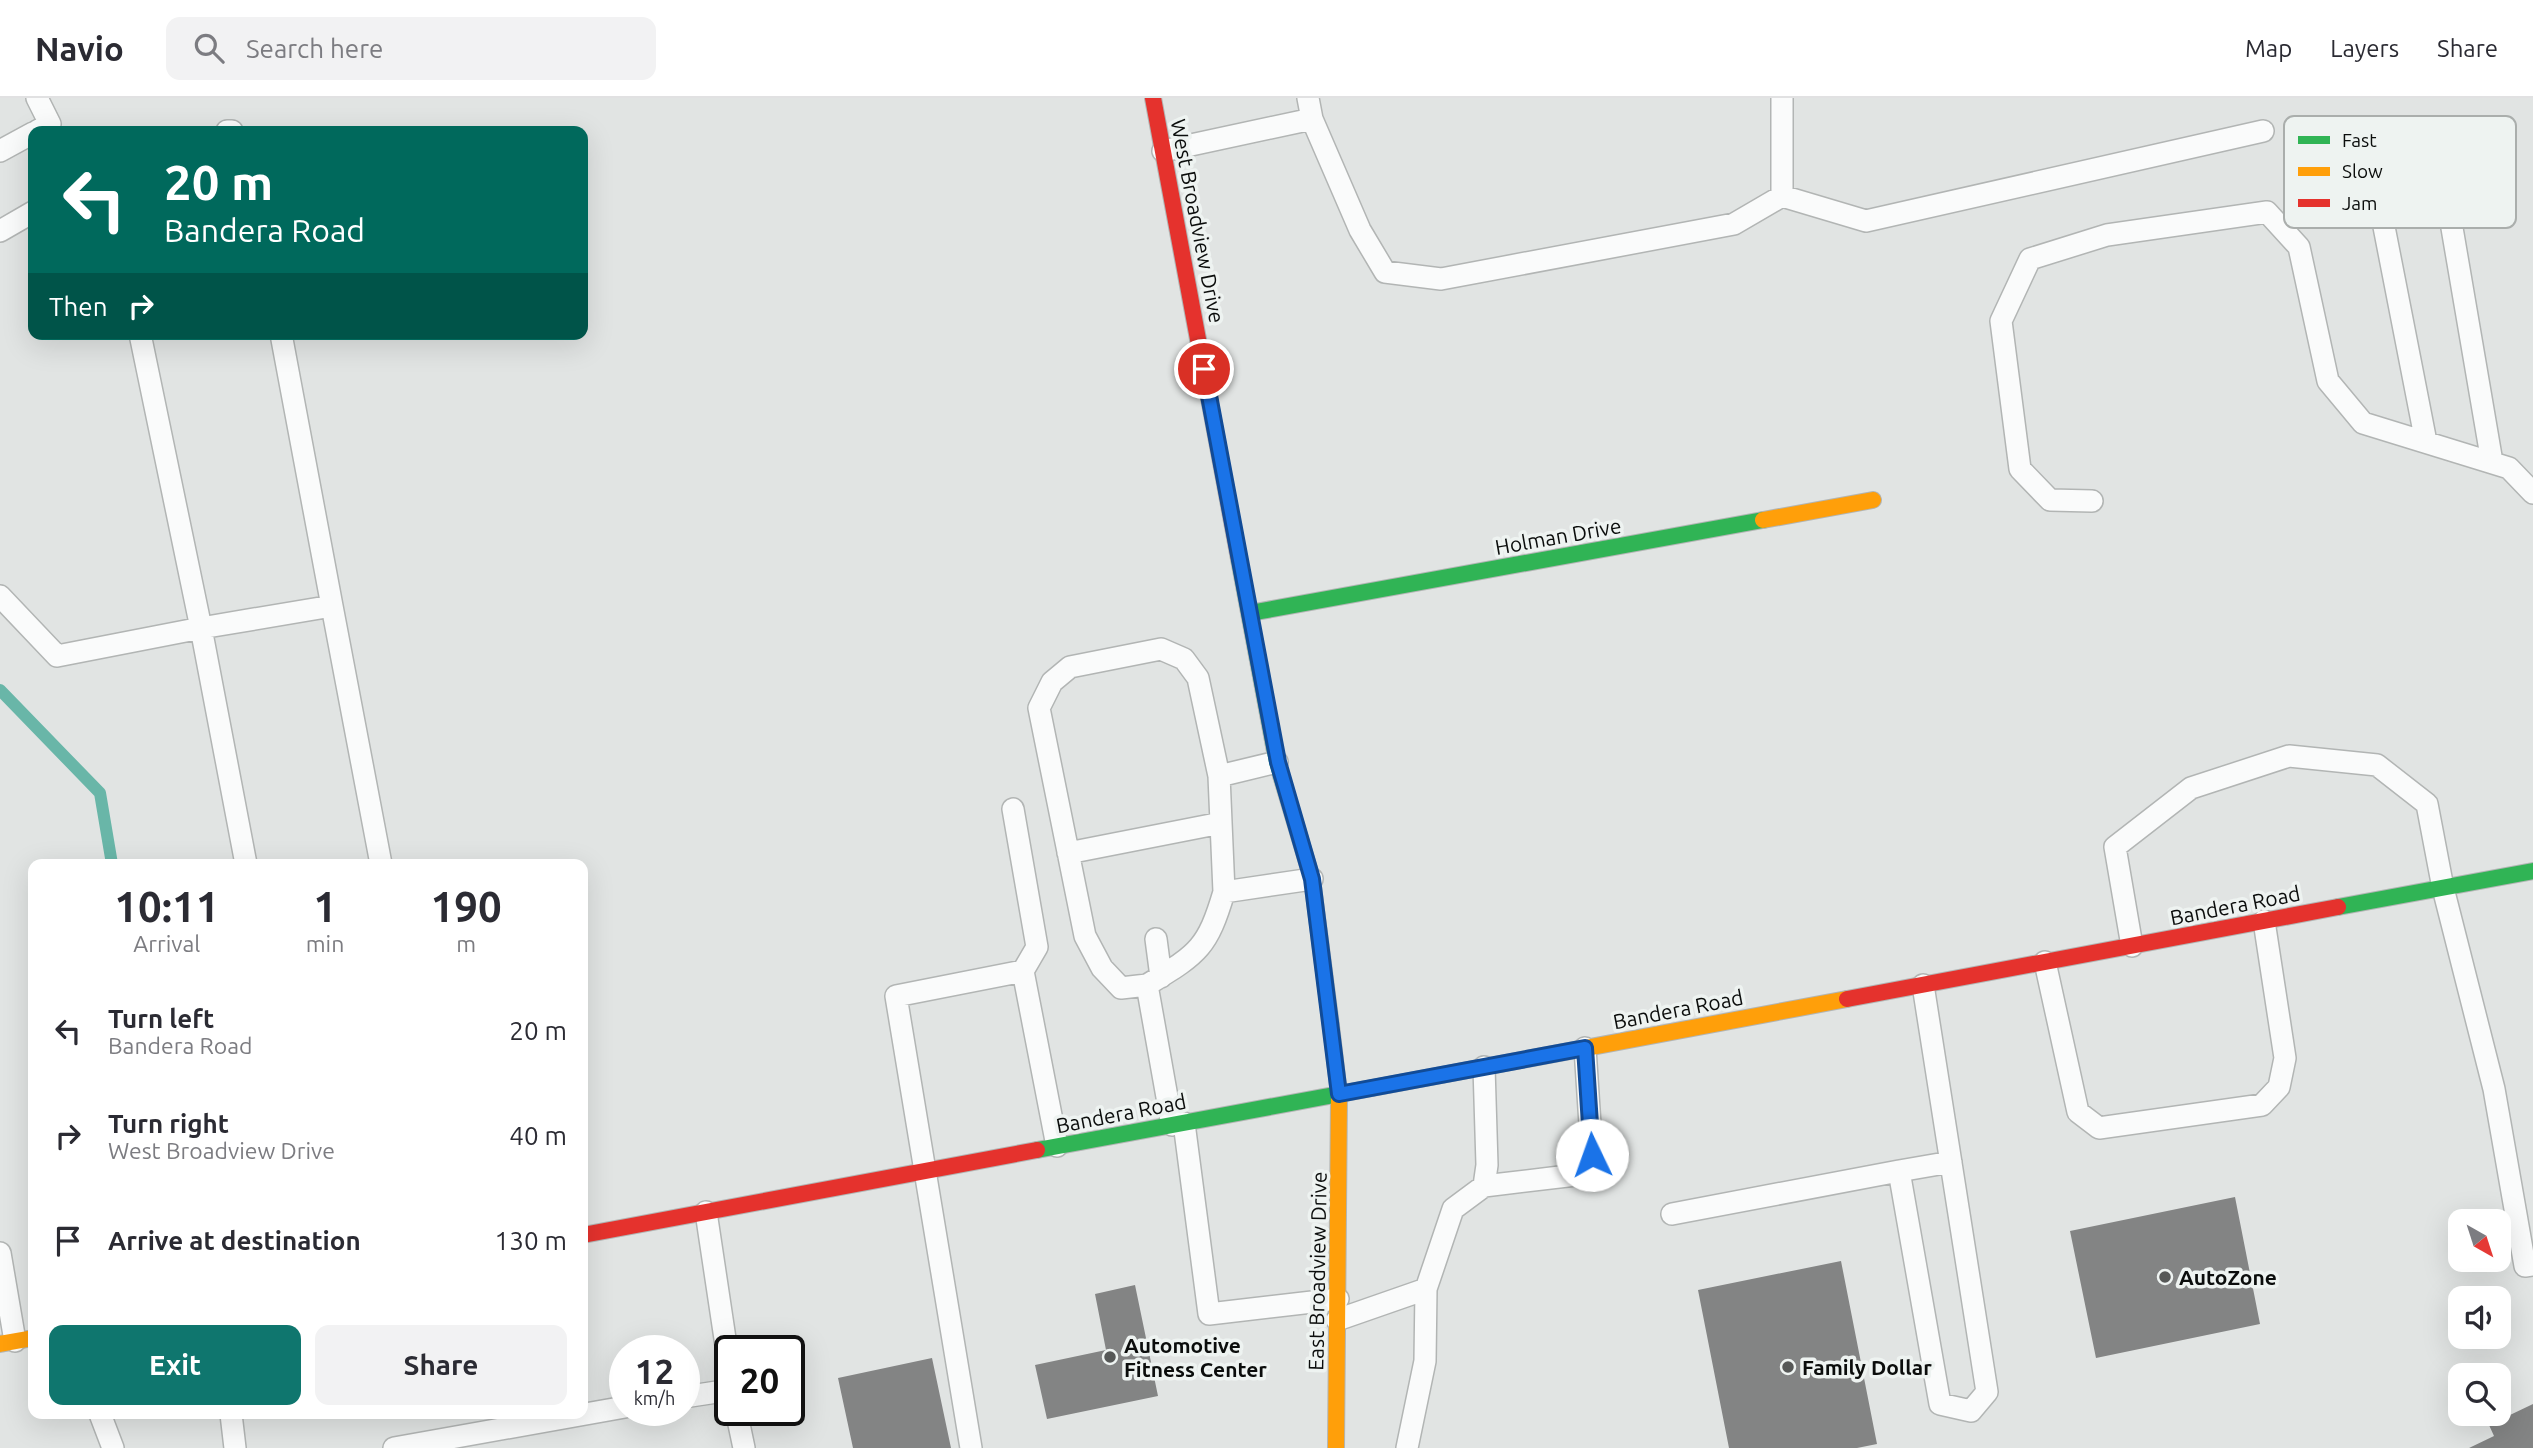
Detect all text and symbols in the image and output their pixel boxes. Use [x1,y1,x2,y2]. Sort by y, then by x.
search box [166,17,656,80]
icon: search [190,29,228,67]
text: Navio [35,30,124,67]
text: Search here [246,34,383,63]
text: Map [2245,35,2292,62]
text: Layers [2330,35,2399,62]
text: Share [2437,35,2498,62]
legend [2284,116,2516,228]
street label: West Broadview Drive [1166,117,1230,325]
text: Fast [2342,129,2377,151]
icon: left [49,154,140,245]
text: 20 m [164,154,273,209]
text: Slow [2342,160,2383,182]
text: Jam [2342,192,2378,214]
text: Bandera Road [164,212,365,248]
icon: right [122,287,160,325]
text: Then [49,292,108,321]
pin [1174,339,1234,399]
icon: arrive [1185,350,1223,388]
street label: Holman Drive [1493,513,1623,559]
street label: Bandera Road [2168,881,2302,929]
text: 10:11 [114,883,219,930]
text: 1 [313,883,337,930]
text: 190 [431,883,502,930]
text: Arrival [133,931,200,956]
text: min [306,931,344,956]
text: m [456,931,476,956]
street label: Bandera Road [1611,985,1745,1033]
text: Turn left [108,1004,214,1033]
icon: left [49,1012,87,1050]
text: 20 m [509,1016,567,1045]
text: Bandera Road [108,1033,253,1058]
street label: Bandera Road [1054,1089,1188,1137]
text: Turn right [108,1109,229,1138]
icon: right [49,1117,87,1155]
position arrow [1555,1118,1629,1192]
text: 40 m [509,1121,567,1150]
text: West Broadview Drive [108,1138,335,1163]
street label: East Broadview Drive [1303,1171,1331,1371]
north arrow [2448,1209,2511,1272]
map controls [2448,1209,2511,1426]
icon: arrive [49,1222,87,1260]
text: Arrive at destination [108,1226,361,1255]
text: 130 m [495,1226,567,1255]
place label: AutoZone [2179,1265,2277,1289]
marker: AutoZone [2157,1269,2173,1285]
button: sound [2448,1286,2511,1349]
button: Exit [49,1325,301,1405]
button: Share [315,1325,567,1405]
place label: Automotive Fitness Center [1124,1333,1267,1381]
speed limit sign: 20 [714,1335,805,1426]
marker: Automotive Fitness Center [1102,1349,1118,1365]
text: 12 [635,1351,674,1391]
place label: Family Dollar [1802,1355,1932,1379]
marker: Family Dollar [1780,1359,1796,1375]
button: search [2448,1363,2511,1426]
text: km/h [634,1388,675,1408]

